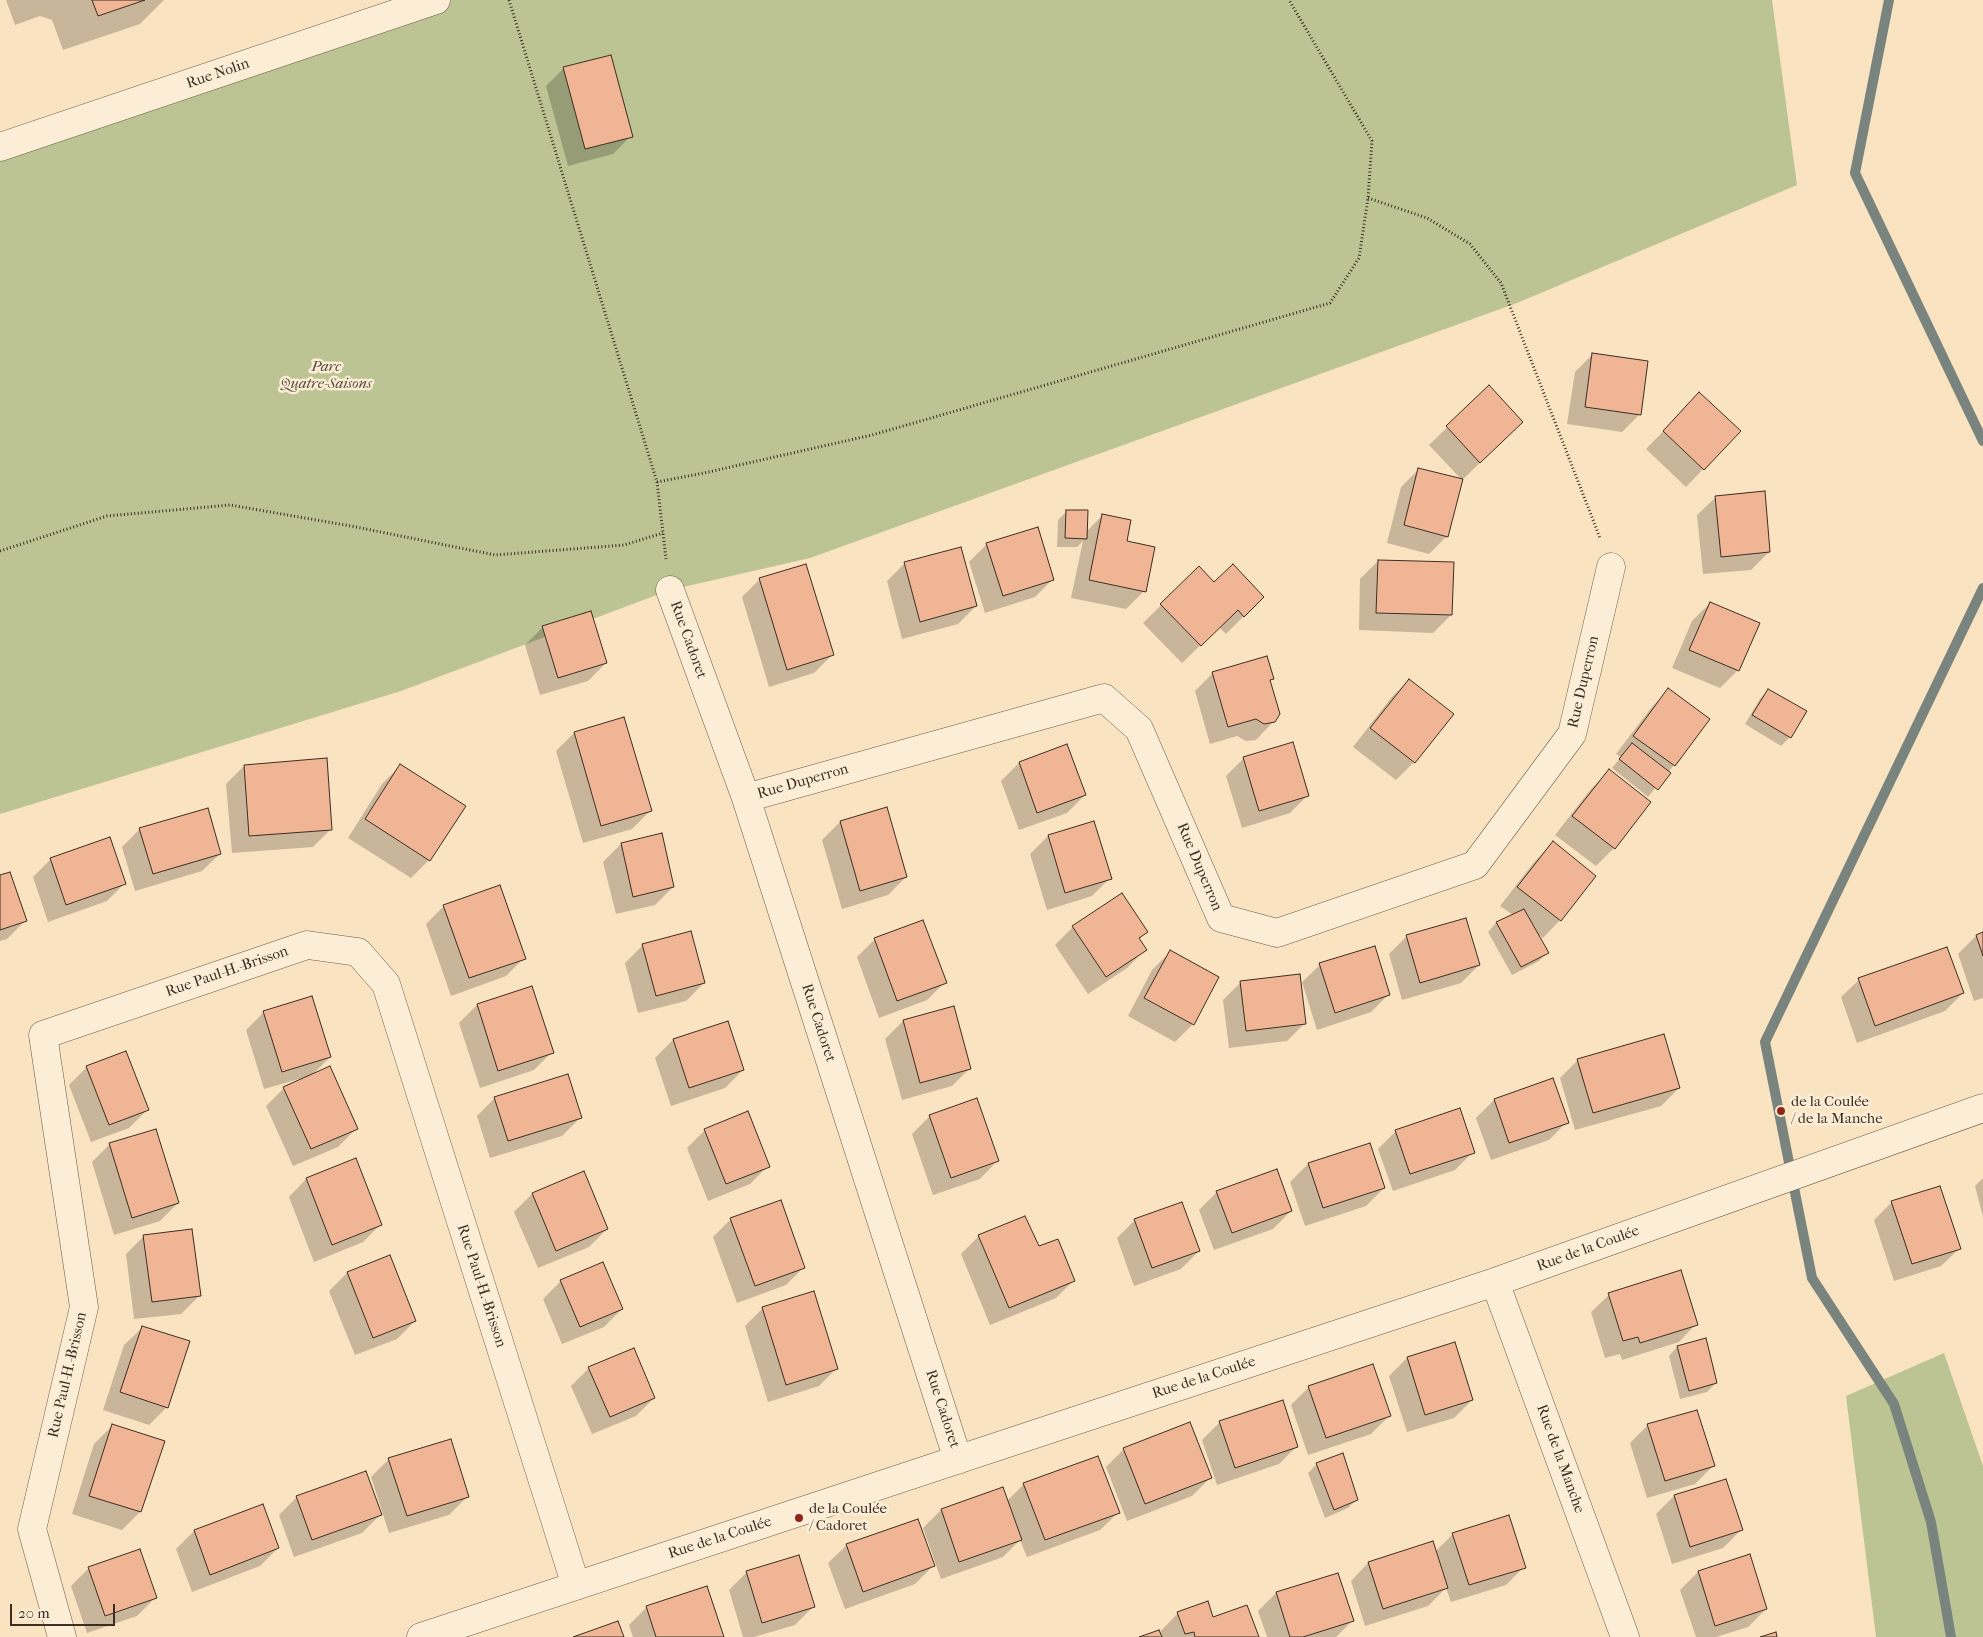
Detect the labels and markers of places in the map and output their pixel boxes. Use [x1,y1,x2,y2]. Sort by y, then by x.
place label: de la Coulée / de la Manche [1791,1093,1883,1128]
marker: de la Coulée / de la Manche [1775,1105,1787,1117]
place label: de la Coulée / Cadoret [809,1500,887,1535]
marker: de la Coulée / Cadoret [793,1512,805,1524]

